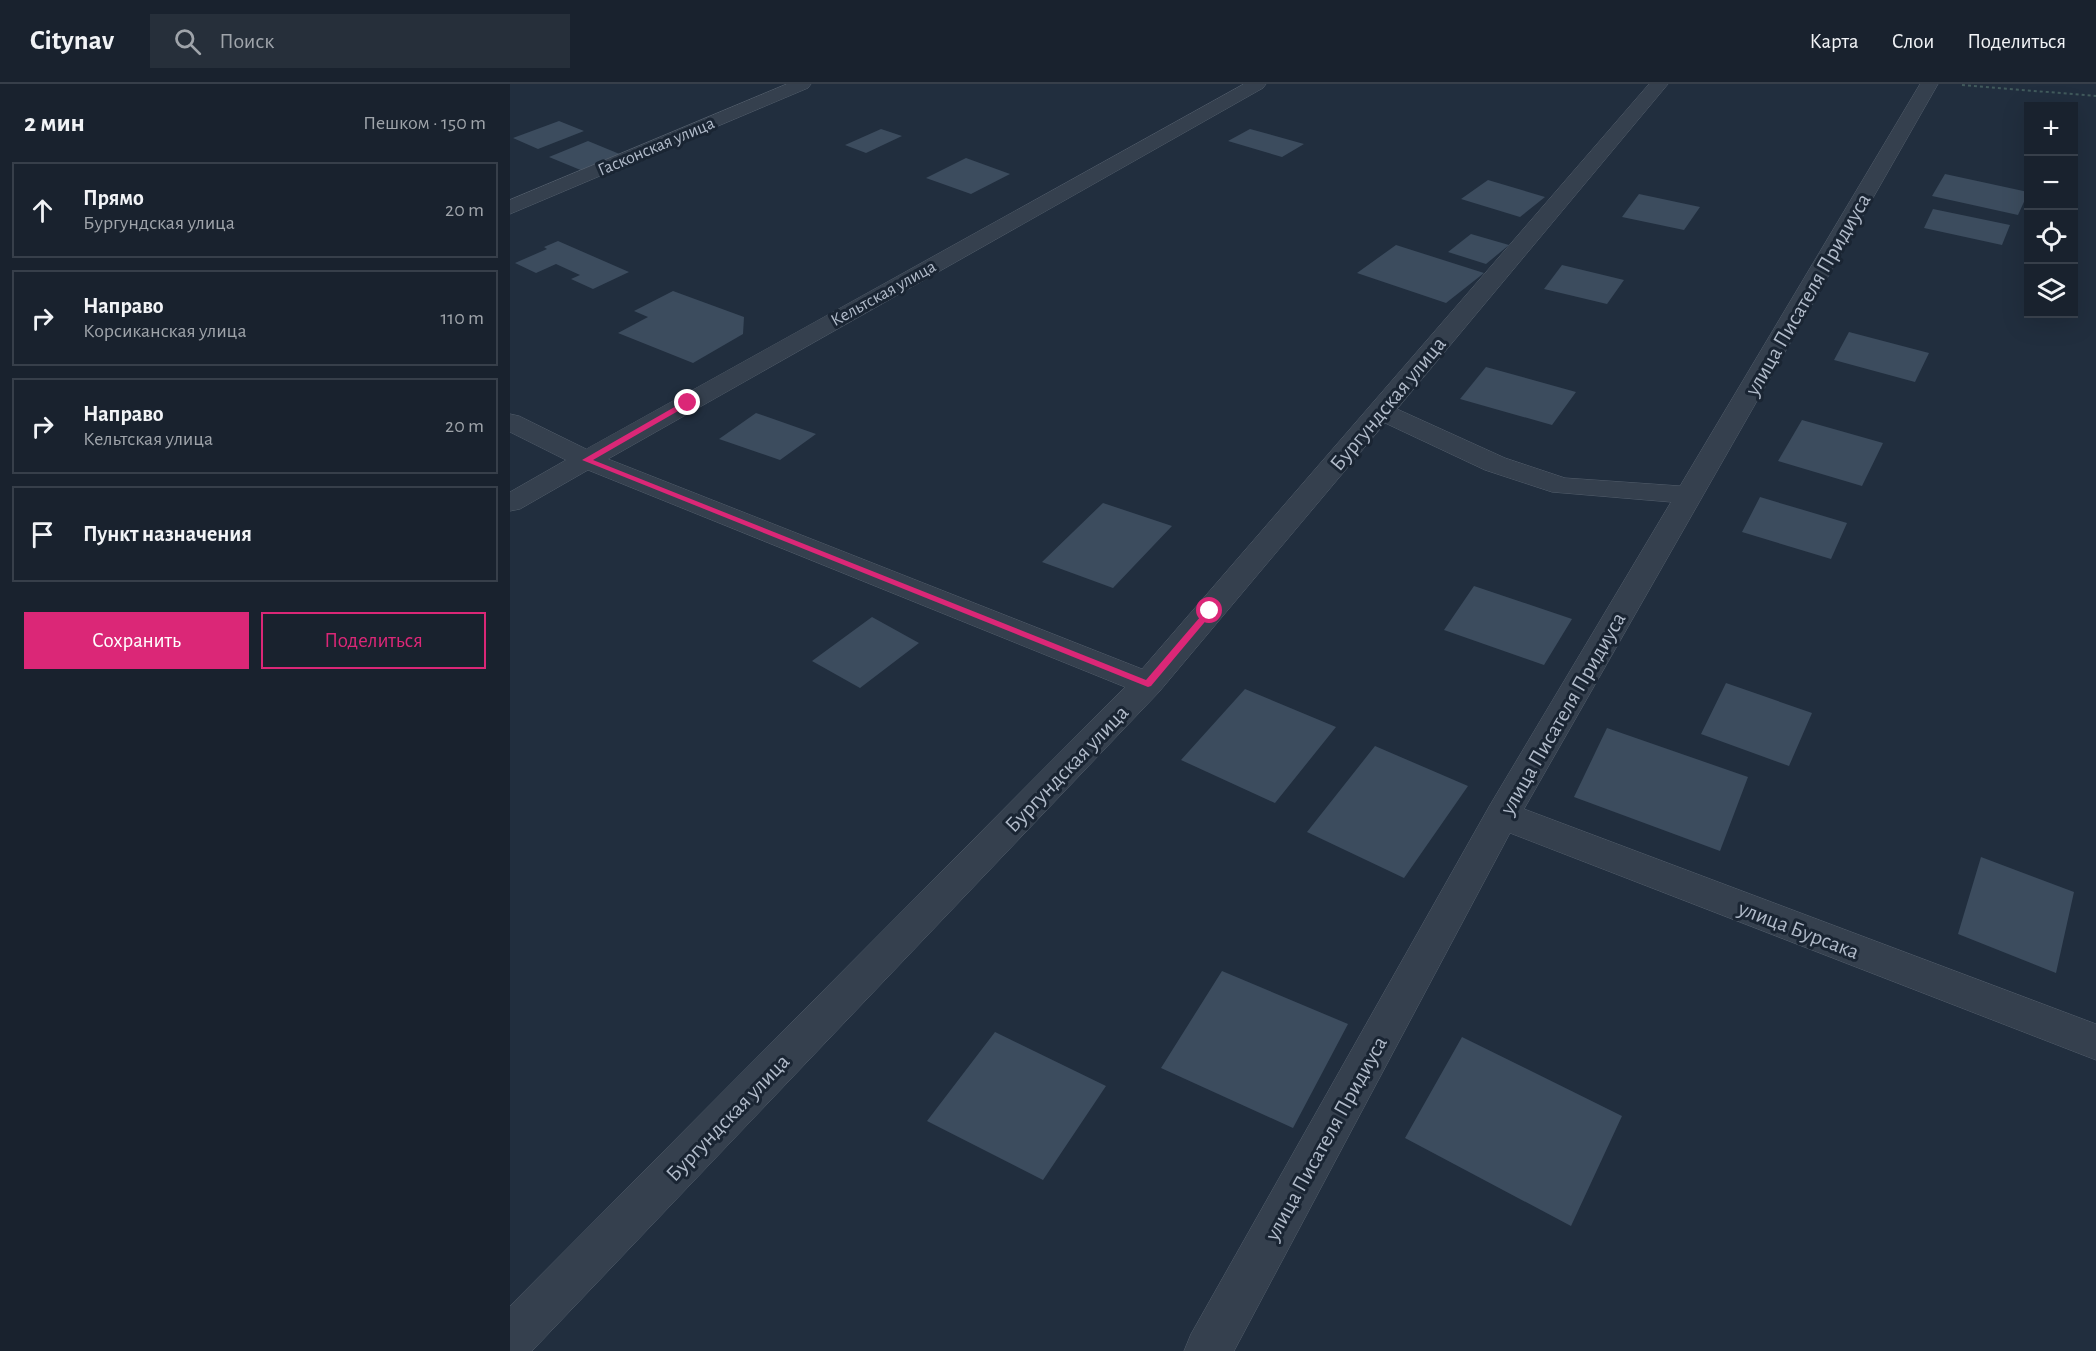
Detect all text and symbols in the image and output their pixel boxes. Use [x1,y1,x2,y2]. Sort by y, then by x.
search box [150,14,570,68]
icon: search [171,25,204,58]
text: Citynav [30,27,114,55]
text: Поиск [219,30,274,52]
text: Карта [1809,31,1859,52]
text: Слои [1892,31,1934,52]
text: Поделиться [1967,31,2066,52]
map controls [2024,102,2078,318]
button: + [2024,102,2078,156]
text: 2 мин [24,110,85,136]
text: Пешком · 150 m [363,113,486,133]
street label: Гасконская улица [595,114,717,180]
button: − [2024,156,2078,210]
text: Прямо [83,187,144,209]
street label: улица Писателя Придиуса [1740,190,1875,400]
icon: ahead [26,194,59,227]
text: 20 m [445,200,484,220]
button: locate [2024,210,2078,264]
text: Бургундская улица [83,213,235,233]
street label: Кельтская улица [828,258,939,330]
button: layers [2024,264,2078,318]
text: Направо [83,295,164,317]
icon: right [26,302,59,335]
text: 110 m [440,308,484,328]
text: Корсиканская улица [83,321,247,341]
street label: Бургундская улица [1326,333,1450,475]
route end [674,389,700,415]
text: Направо [83,403,164,425]
icon: right [26,410,59,443]
text: 20 m [445,416,484,436]
text: Кельтская улица [83,429,213,449]
icon: arrive [26,518,59,551]
text: Пункт назначения [83,523,252,545]
route start [1196,597,1222,623]
street label: улица Писателя Придиуса [1495,609,1630,819]
button: Сохранить [24,612,249,669]
button: Поделиться [261,612,486,669]
street label: Бургундская улица [1001,701,1133,836]
street label: улица Бурсака [1734,896,1862,963]
street label: улица Писателя Придиуса [1260,1033,1391,1245]
street label: Бургундская улица [662,1050,794,1185]

